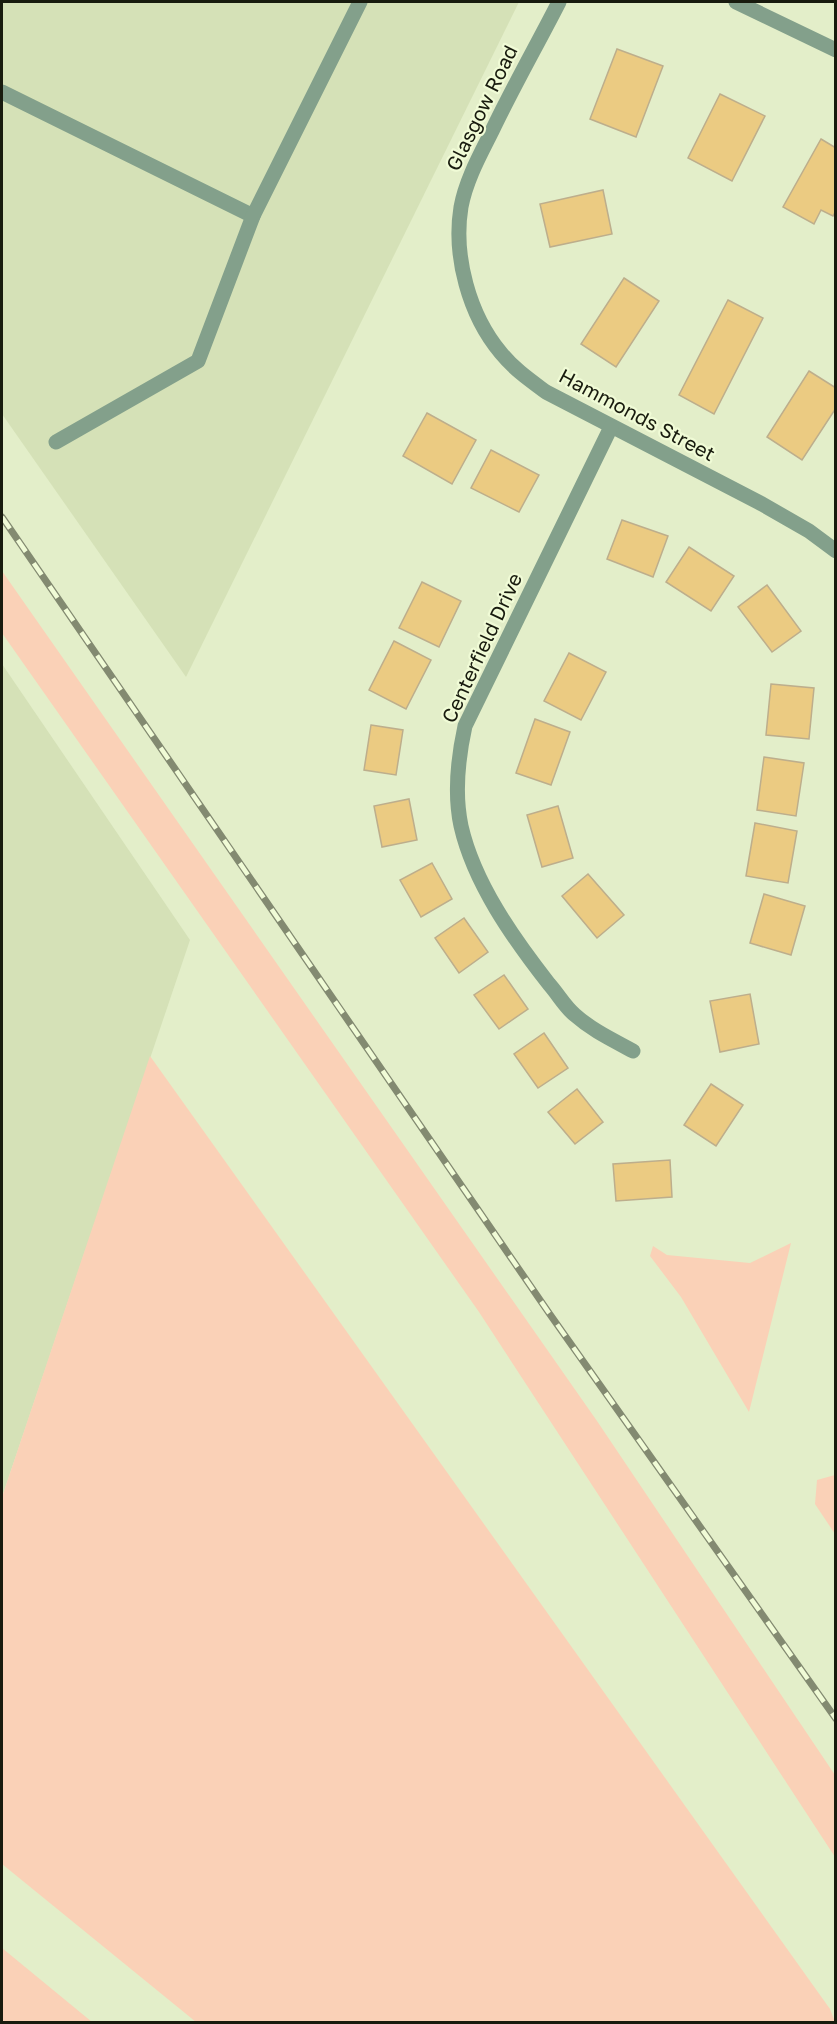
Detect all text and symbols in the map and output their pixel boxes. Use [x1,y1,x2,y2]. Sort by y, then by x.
street label: Glasgow Road [440,41,522,174]
street label: Hammonds Street [555,363,720,465]
street label: Centerfield Drive [436,569,526,726]

